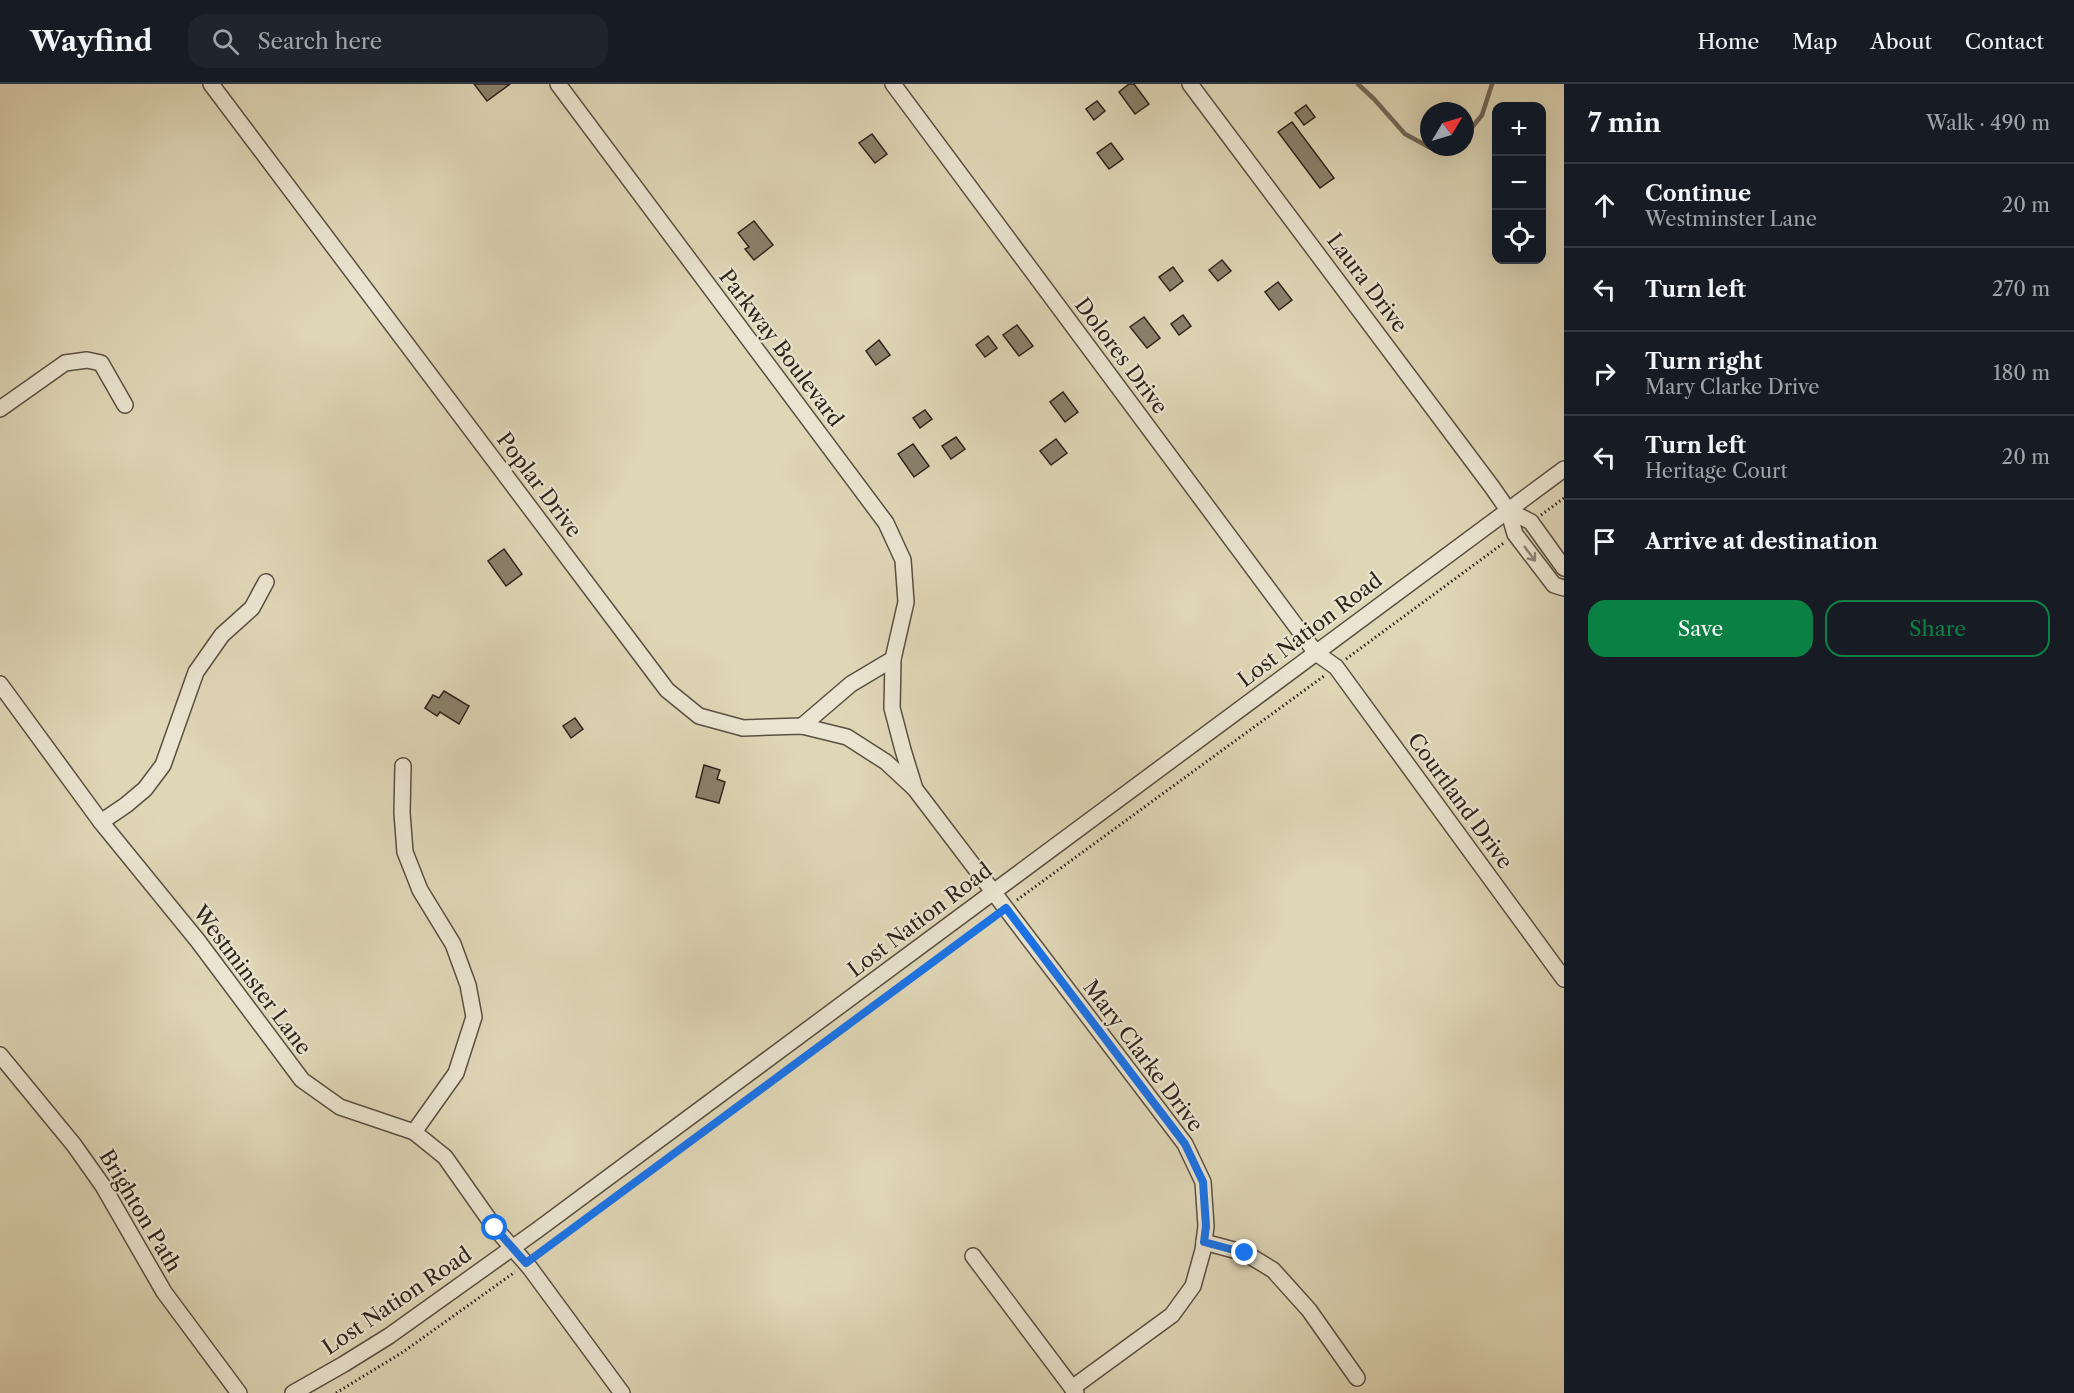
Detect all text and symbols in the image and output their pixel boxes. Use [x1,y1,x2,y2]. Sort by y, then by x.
search box [188,14,608,68]
text: Wayfind [30,24,152,58]
icon: search [209,25,242,58]
text: Search here [257,28,382,55]
text: Home [1698,29,1759,54]
text: Map [1792,29,1837,54]
text: About [1870,29,1932,54]
text: Contact [1965,29,2044,54]
north arrow [1420,102,1474,156]
map controls [1492,102,1546,264]
button: + [1492,102,1546,156]
text: 7 min [1588,107,1661,139]
text: Walk · 490 m [1926,111,2050,135]
button: − [1492,156,1546,210]
text: Continue [1645,180,1751,207]
icon: ahead [1588,189,1621,222]
text: 20 m [2002,193,2050,217]
text: Westminster Lane [1645,207,1817,231]
button: locate [1492,210,1546,264]
street label: Laura Drive [1322,228,1413,337]
street label: Parkway Boulevard [714,264,849,431]
icon: left [1588,273,1621,306]
text: Turn left [1645,276,1746,303]
text: 270 m [1992,277,2050,301]
street label: Dolores Drive [1070,293,1173,419]
text: Turn right [1645,348,1763,375]
icon: right [1588,357,1621,390]
text: 180 m [1993,361,2050,385]
text: Mary Clarke Drive [1645,375,1819,399]
street label: Poplar Drive [492,427,587,542]
text: Turn left [1645,432,1746,459]
icon: left [1588,441,1621,474]
text: 20 m [2002,445,2050,469]
text: Heritage Court [1645,459,1788,483]
icon: arrive [1588,525,1621,558]
text: Arrive at destination [1645,528,1878,555]
one-way arrow [1524,545,1537,561]
street label: Lost Nation Road [1233,567,1387,692]
button: Save [1588,600,1813,657]
button: Share [1825,600,2050,657]
street label: Courtland Drive [1403,728,1518,873]
street label: Lost Nation Road [843,857,997,982]
street label: Westminster Lane [188,899,317,1059]
street label: Mary Clarke Drive [1078,975,1209,1136]
street label: Brighton Path [94,1145,187,1276]
route start [481,1214,507,1240]
route end [1231,1239,1257,1265]
street label: Lost Nation Road [318,1241,476,1360]

